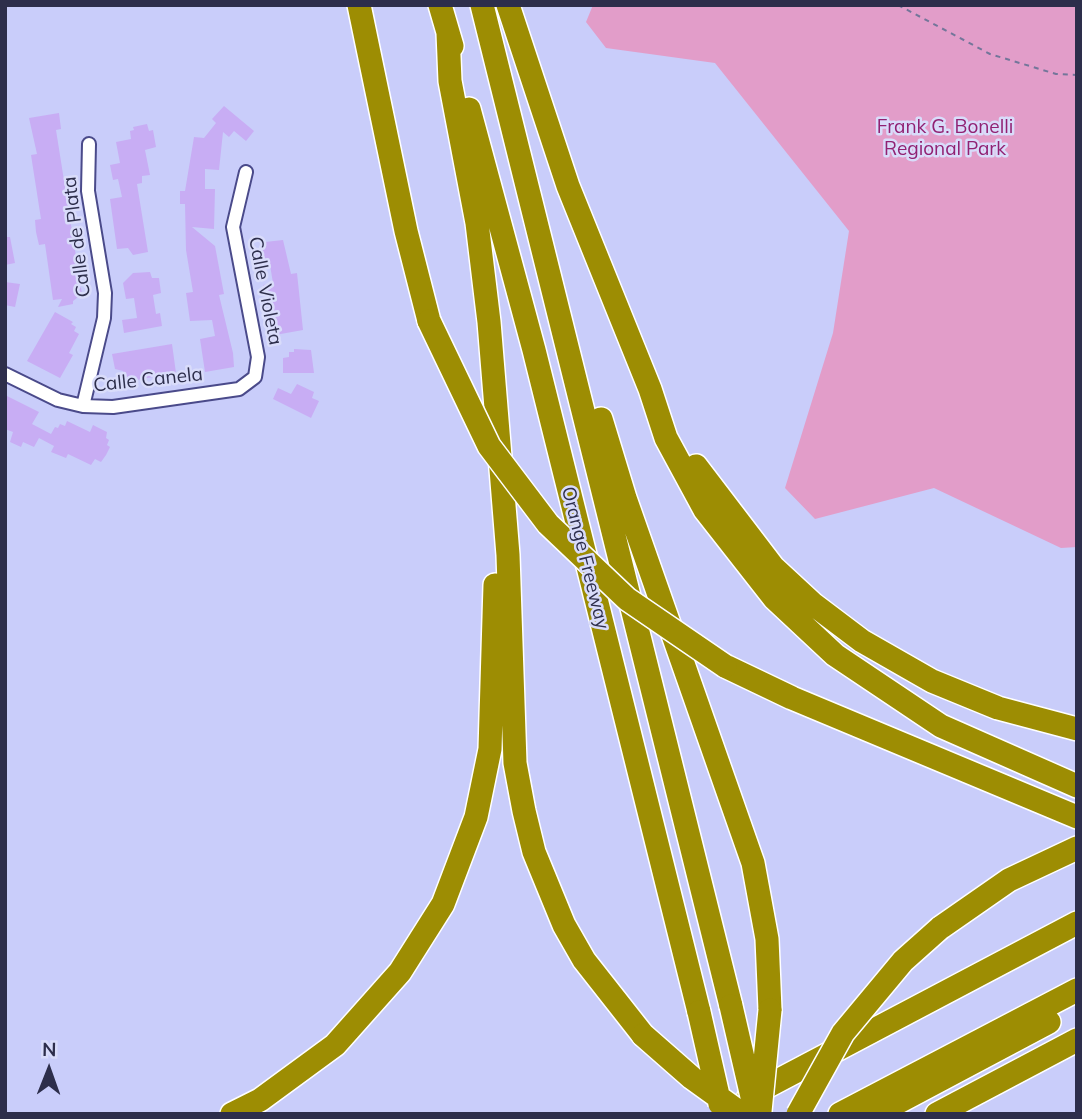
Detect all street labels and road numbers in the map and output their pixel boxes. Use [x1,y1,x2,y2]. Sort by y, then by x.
street label: Calle de Plata [58,175,96,299]
street label: Calle Violeta [243,235,287,347]
street label: Calle Canela [92,363,204,397]
street label: Orange Freeway [556,484,614,632]

